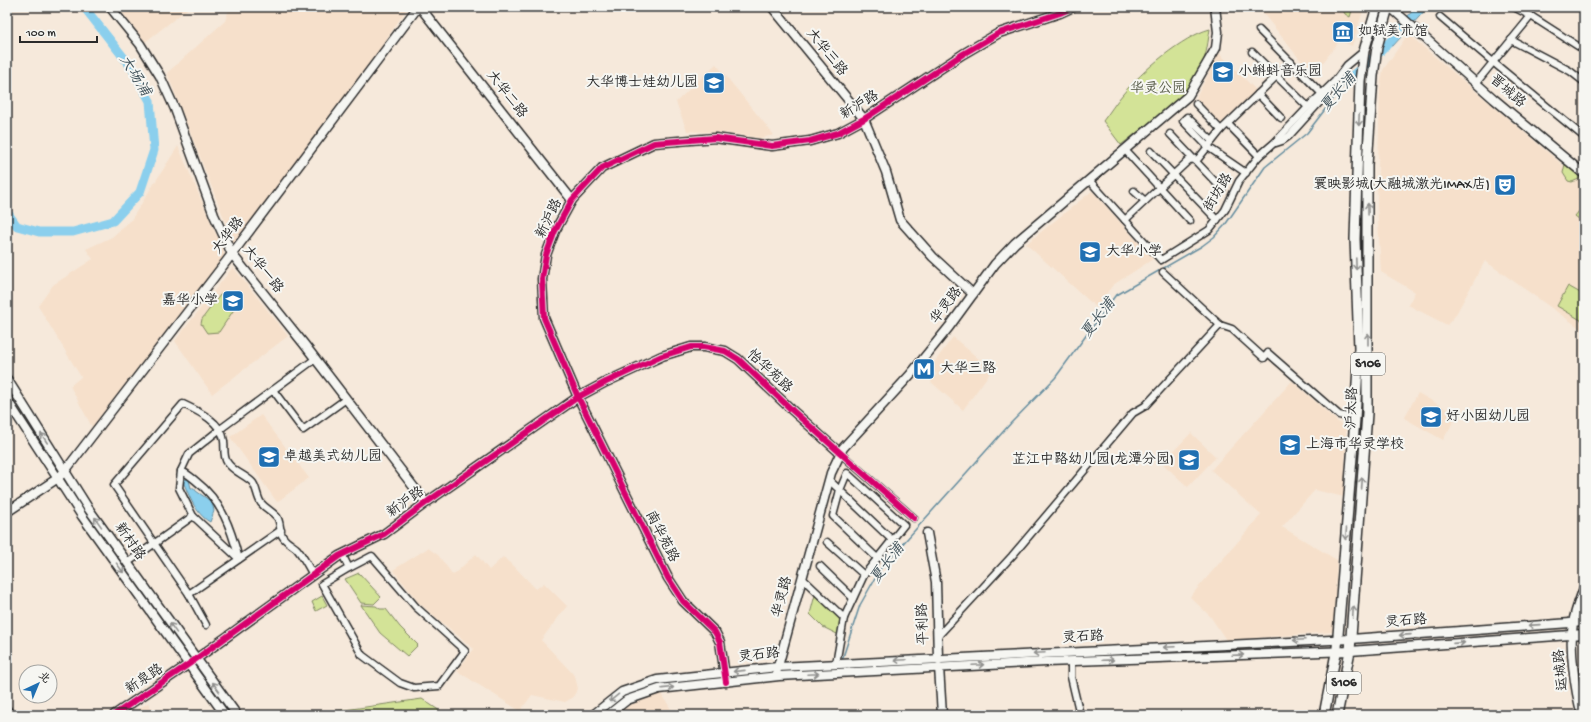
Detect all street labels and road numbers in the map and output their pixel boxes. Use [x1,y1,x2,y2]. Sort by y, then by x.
street label: 大华三路 [802,25,851,80]
street label: 大华二路 [482,67,531,122]
street label: 晋城路 [1486,71,1529,112]
street label: 新沪路 [837,87,882,124]
street label: 街坊路 [1200,170,1237,215]
street label: 新沪路 [532,196,567,242]
street label: 大华路 [209,214,248,258]
street label: 大华一路 [238,242,287,297]
street label: 华灵路 [927,284,966,328]
street label: 怡华苑路 [743,346,796,397]
road number: S106 [1351,353,1385,375]
street label: 沪太路 [1343,387,1362,429]
street label: 新沪路 [383,483,428,522]
street label: 南华苑路 [641,508,682,566]
street label: 新村路 [110,519,149,564]
street label: 华灵路 [768,574,797,619]
street label: 平利路 [914,603,933,645]
street label: 灵石路 [1384,611,1428,632]
street label: 灵石路 [1062,627,1104,648]
street label: 灵石路 [737,644,781,667]
street label: 运城路 [1550,648,1573,692]
street label: 新泉路 [122,660,167,699]
road number: S106 [1327,672,1361,694]

